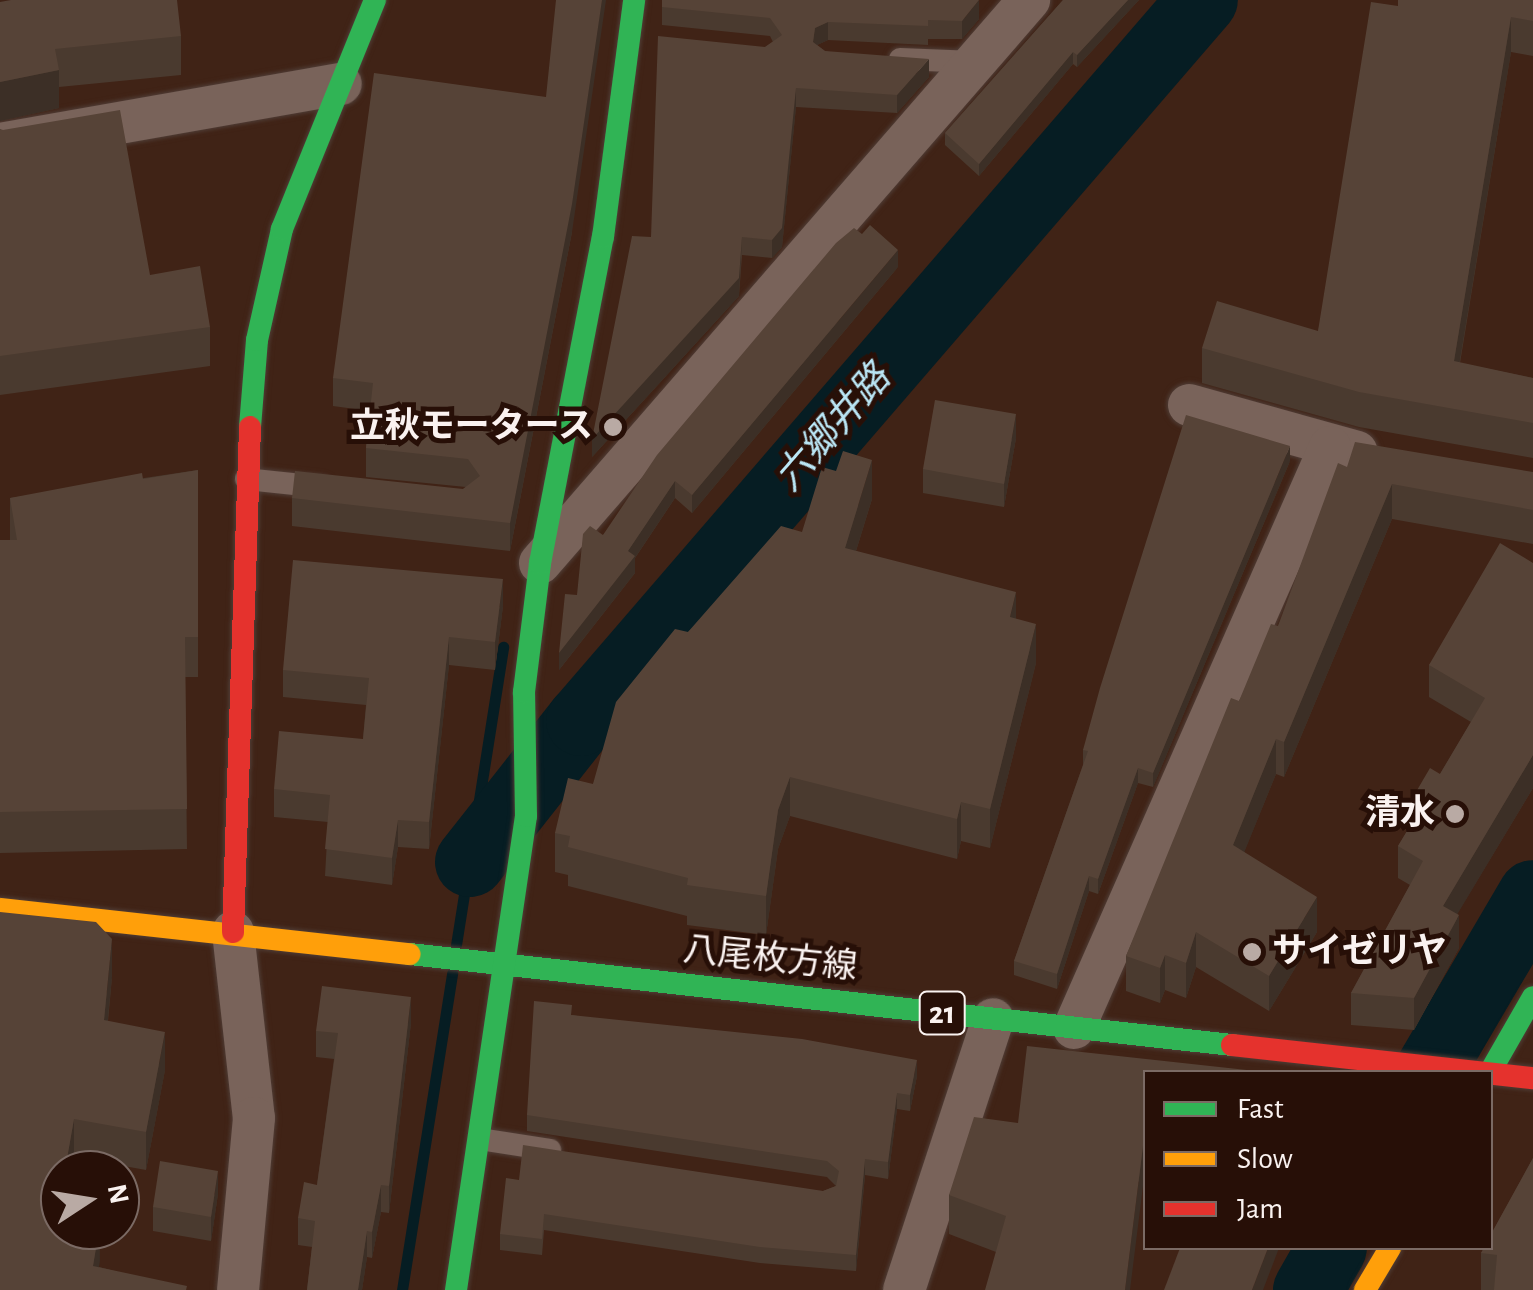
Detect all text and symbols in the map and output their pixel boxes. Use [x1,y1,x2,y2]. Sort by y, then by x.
water label: 六郷井路 [767,357,901,501]
place label: 立秋モータース [348,406,593,448]
marker: 立秋モータース [602,416,624,438]
place label: 清水 [1365,793,1435,835]
marker: 清水 [1444,803,1466,825]
street label: 八尾枚方線 [681,929,859,989]
place label: サイゼリヤ [1272,931,1447,973]
marker: サイゼリヤ [1241,941,1263,963]
road number: 21 [917,986,967,1040]
legend [1143,1070,1493,1250]
text: Fast [1237,1094,1284,1124]
text: Slow [1237,1144,1293,1174]
north arrow [40,1150,140,1250]
text: N [102,1182,133,1207]
text: Jam [1237,1194,1283,1224]

